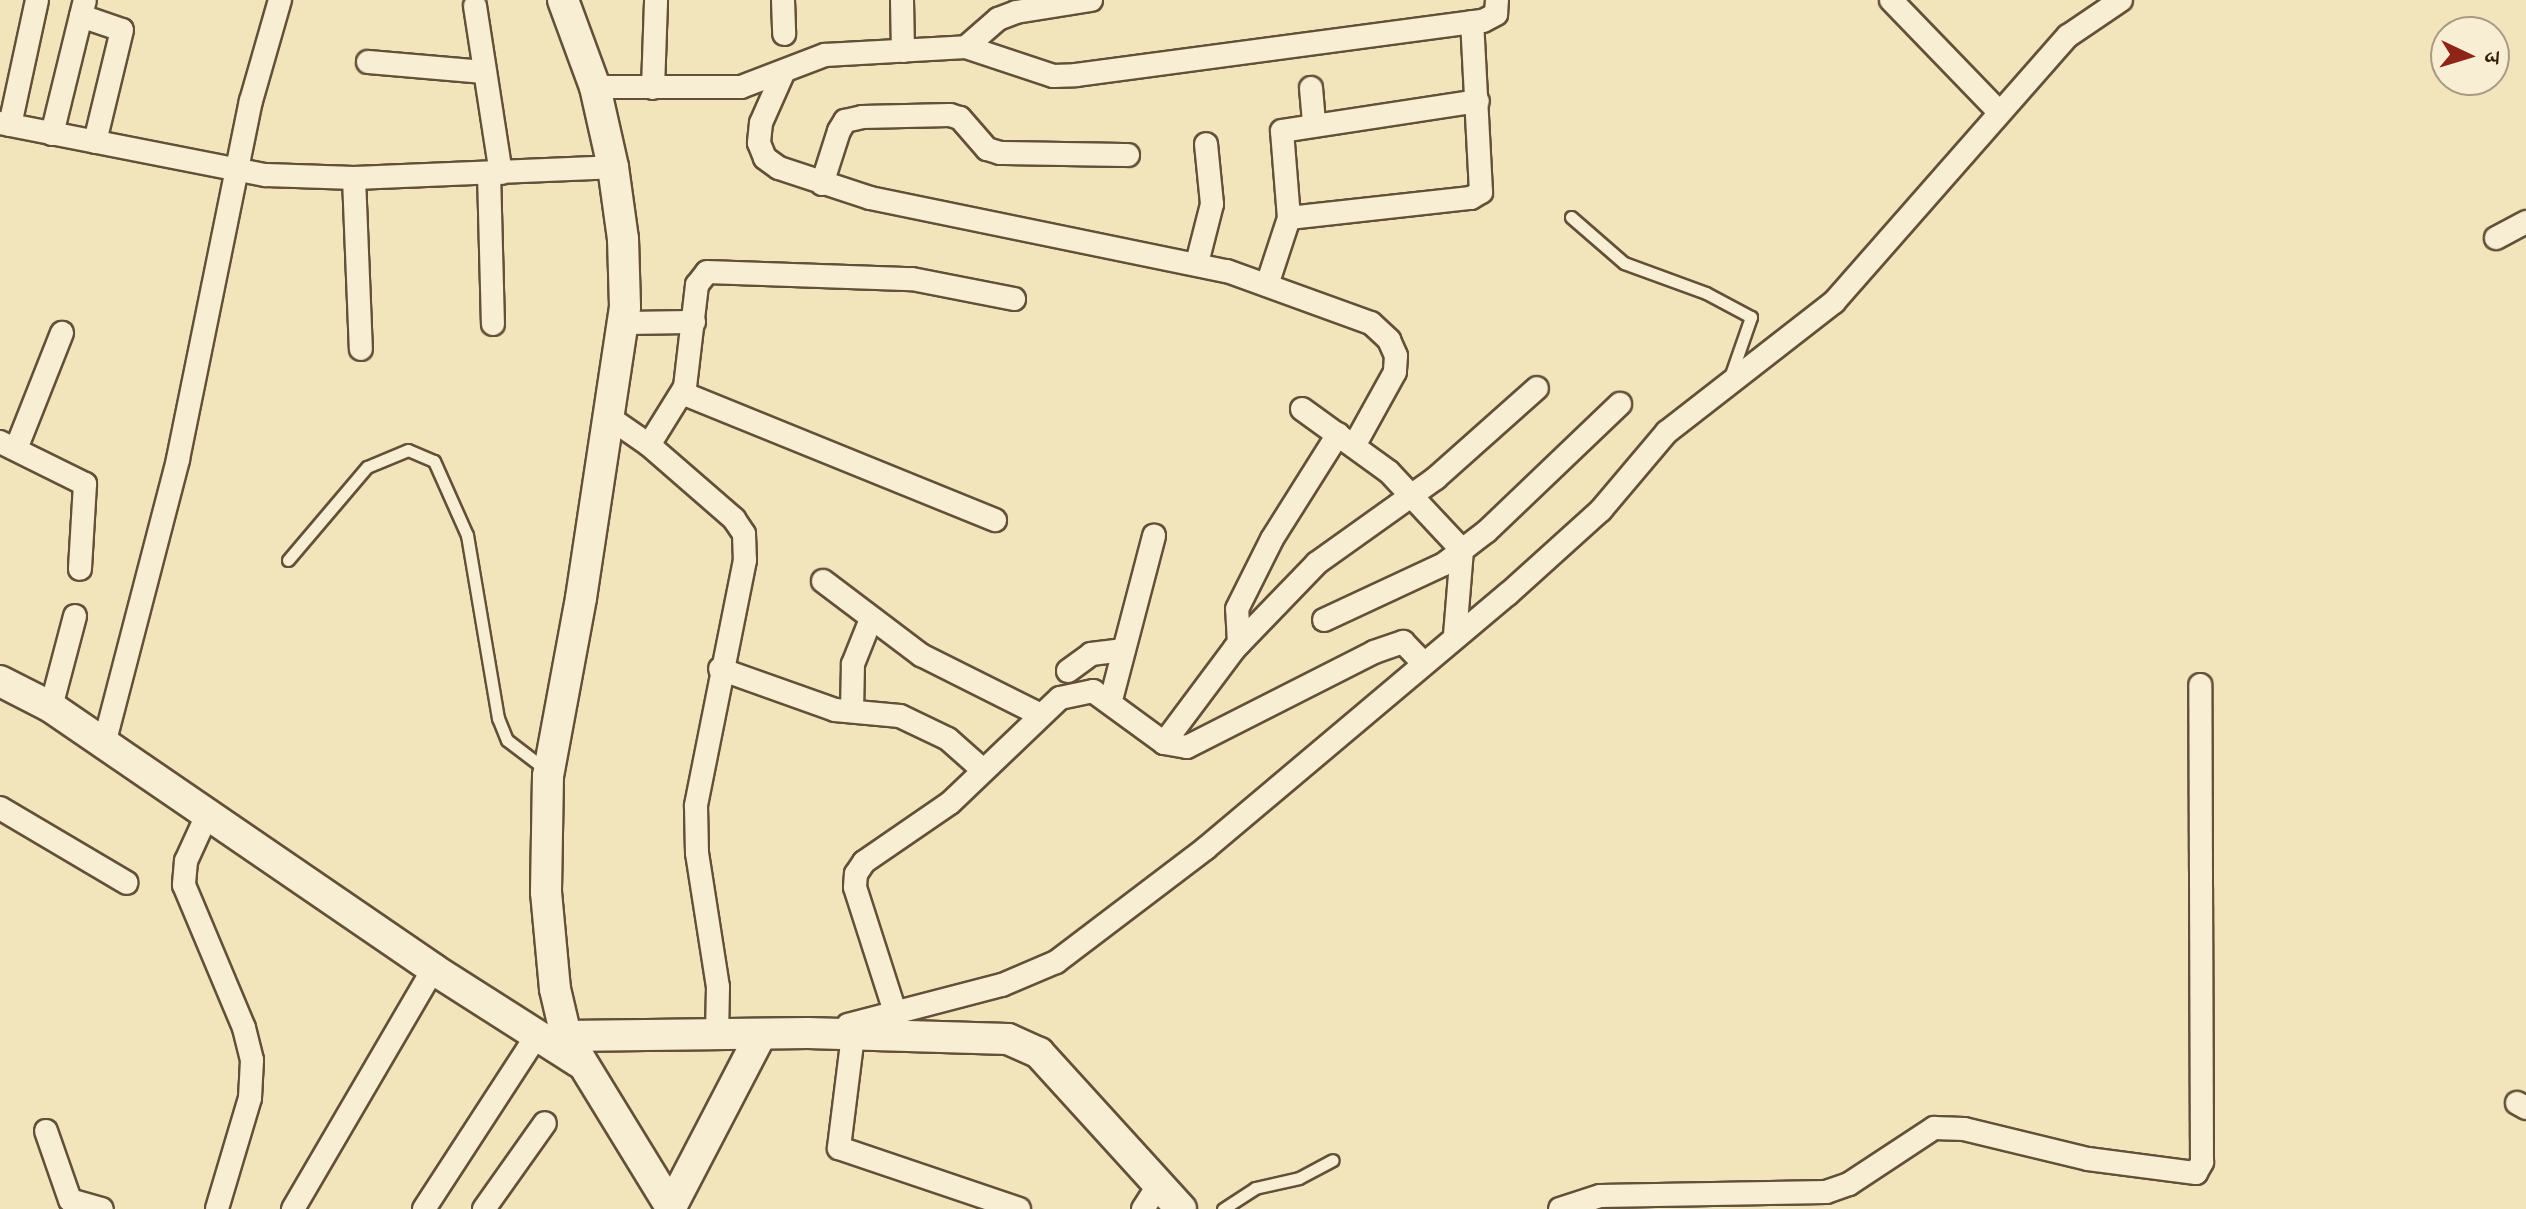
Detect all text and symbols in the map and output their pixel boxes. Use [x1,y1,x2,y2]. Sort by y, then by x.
north arrow [2430,16,2510,96]
text: उ [2479,51,2506,64]

